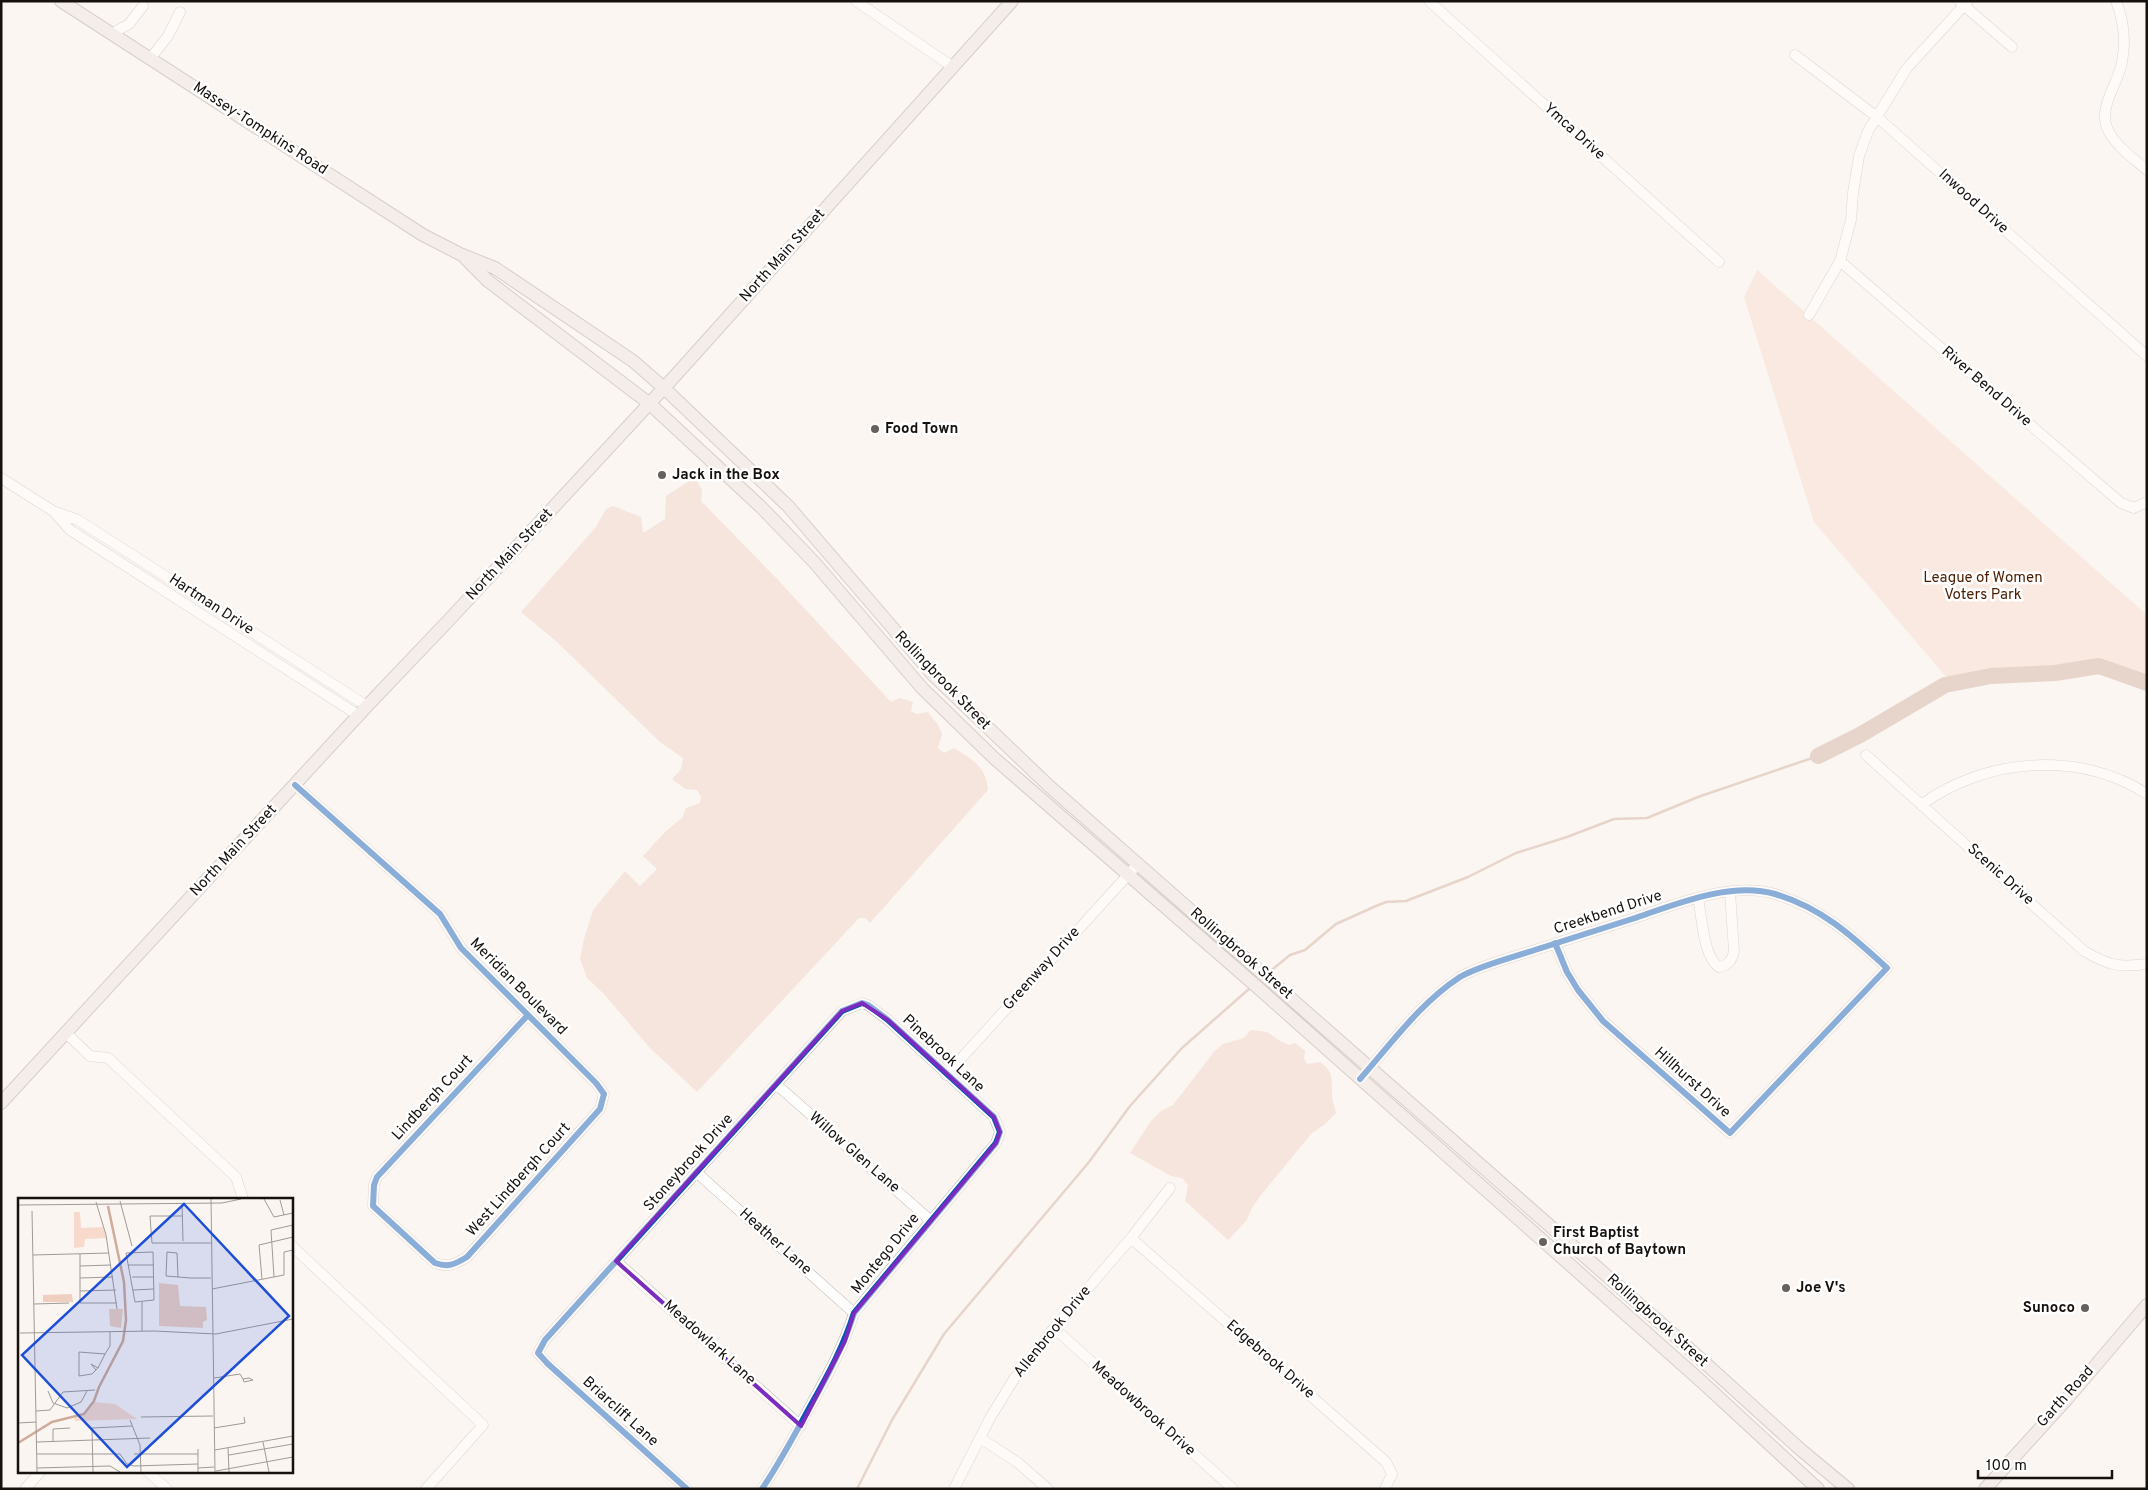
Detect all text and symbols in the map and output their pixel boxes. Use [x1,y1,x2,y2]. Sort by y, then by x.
street label: Massey-Tompkins Road [189,78,331,180]
street label: Ymca Drive [1539,99,1609,165]
street label: Inwood Drive [1934,166,2012,238]
street label: North Main Street [736,205,830,307]
street label: River Bend Drive [1937,343,2035,431]
place label: Food Town [885,420,958,439]
marker: Food Town [869,423,881,435]
place label: Jack in the Box [672,466,780,485]
marker: Jack in the Box [656,469,668,481]
street label: North Main Street [462,505,558,605]
park label: League of Women Voters Park [1923,569,2043,605]
street label: Hartman Drive [165,570,257,640]
street label: Rollingbrook Street [890,628,994,734]
street label: North Main Street [186,801,282,901]
street label: Scenic Drive [1963,840,2037,910]
street label: Creekbend Drive [1552,887,1664,939]
street label: Rollingbrook Street [1186,904,1296,1004]
street label: Greenway Drive [999,923,1085,1015]
street label: Meridian Boulevard [465,934,571,1040]
street label: Pinebrook Lane [898,1011,988,1097]
street label: Hillhurst Drive [1650,1044,1734,1122]
street label: Lindbergh Court [388,1051,478,1145]
street label: Willow Glen Lane [805,1108,903,1198]
street label: Stoneybrook Drive [640,1110,738,1216]
street label: West Lindbergh Court [463,1119,575,1241]
inset map [18,1198,292,1472]
street label: Heather Lane [735,1204,815,1280]
street label: Montego Drive [848,1210,924,1298]
place label: First Baptist Church of Baytown [1553,1224,1686,1260]
marker: First Baptist Church of Baytown [1537,1236,1549,1248]
street label: Rollingbrook Street [1602,1270,1712,1372]
place label: Joe V's [1796,1279,1846,1298]
street label: Allenbrook Drive [1010,1282,1096,1382]
marker: Joe V's [1780,1282,1792,1294]
street label: Meadowlark Lane [659,1296,759,1390]
place label: Sunoco [2023,1299,2075,1318]
marker: Sunoco [2079,1302,2091,1314]
street label: Edgebrook Drive [1222,1316,1318,1404]
street label: Meadowbrook Drive [1087,1357,1199,1461]
street label: Garth Road [2033,1362,2099,1432]
street label: Briarclift Lane [578,1373,662,1451]
scale bar [1978,1448,2112,1480]
text: 100 m [1986,1457,2027,1476]

